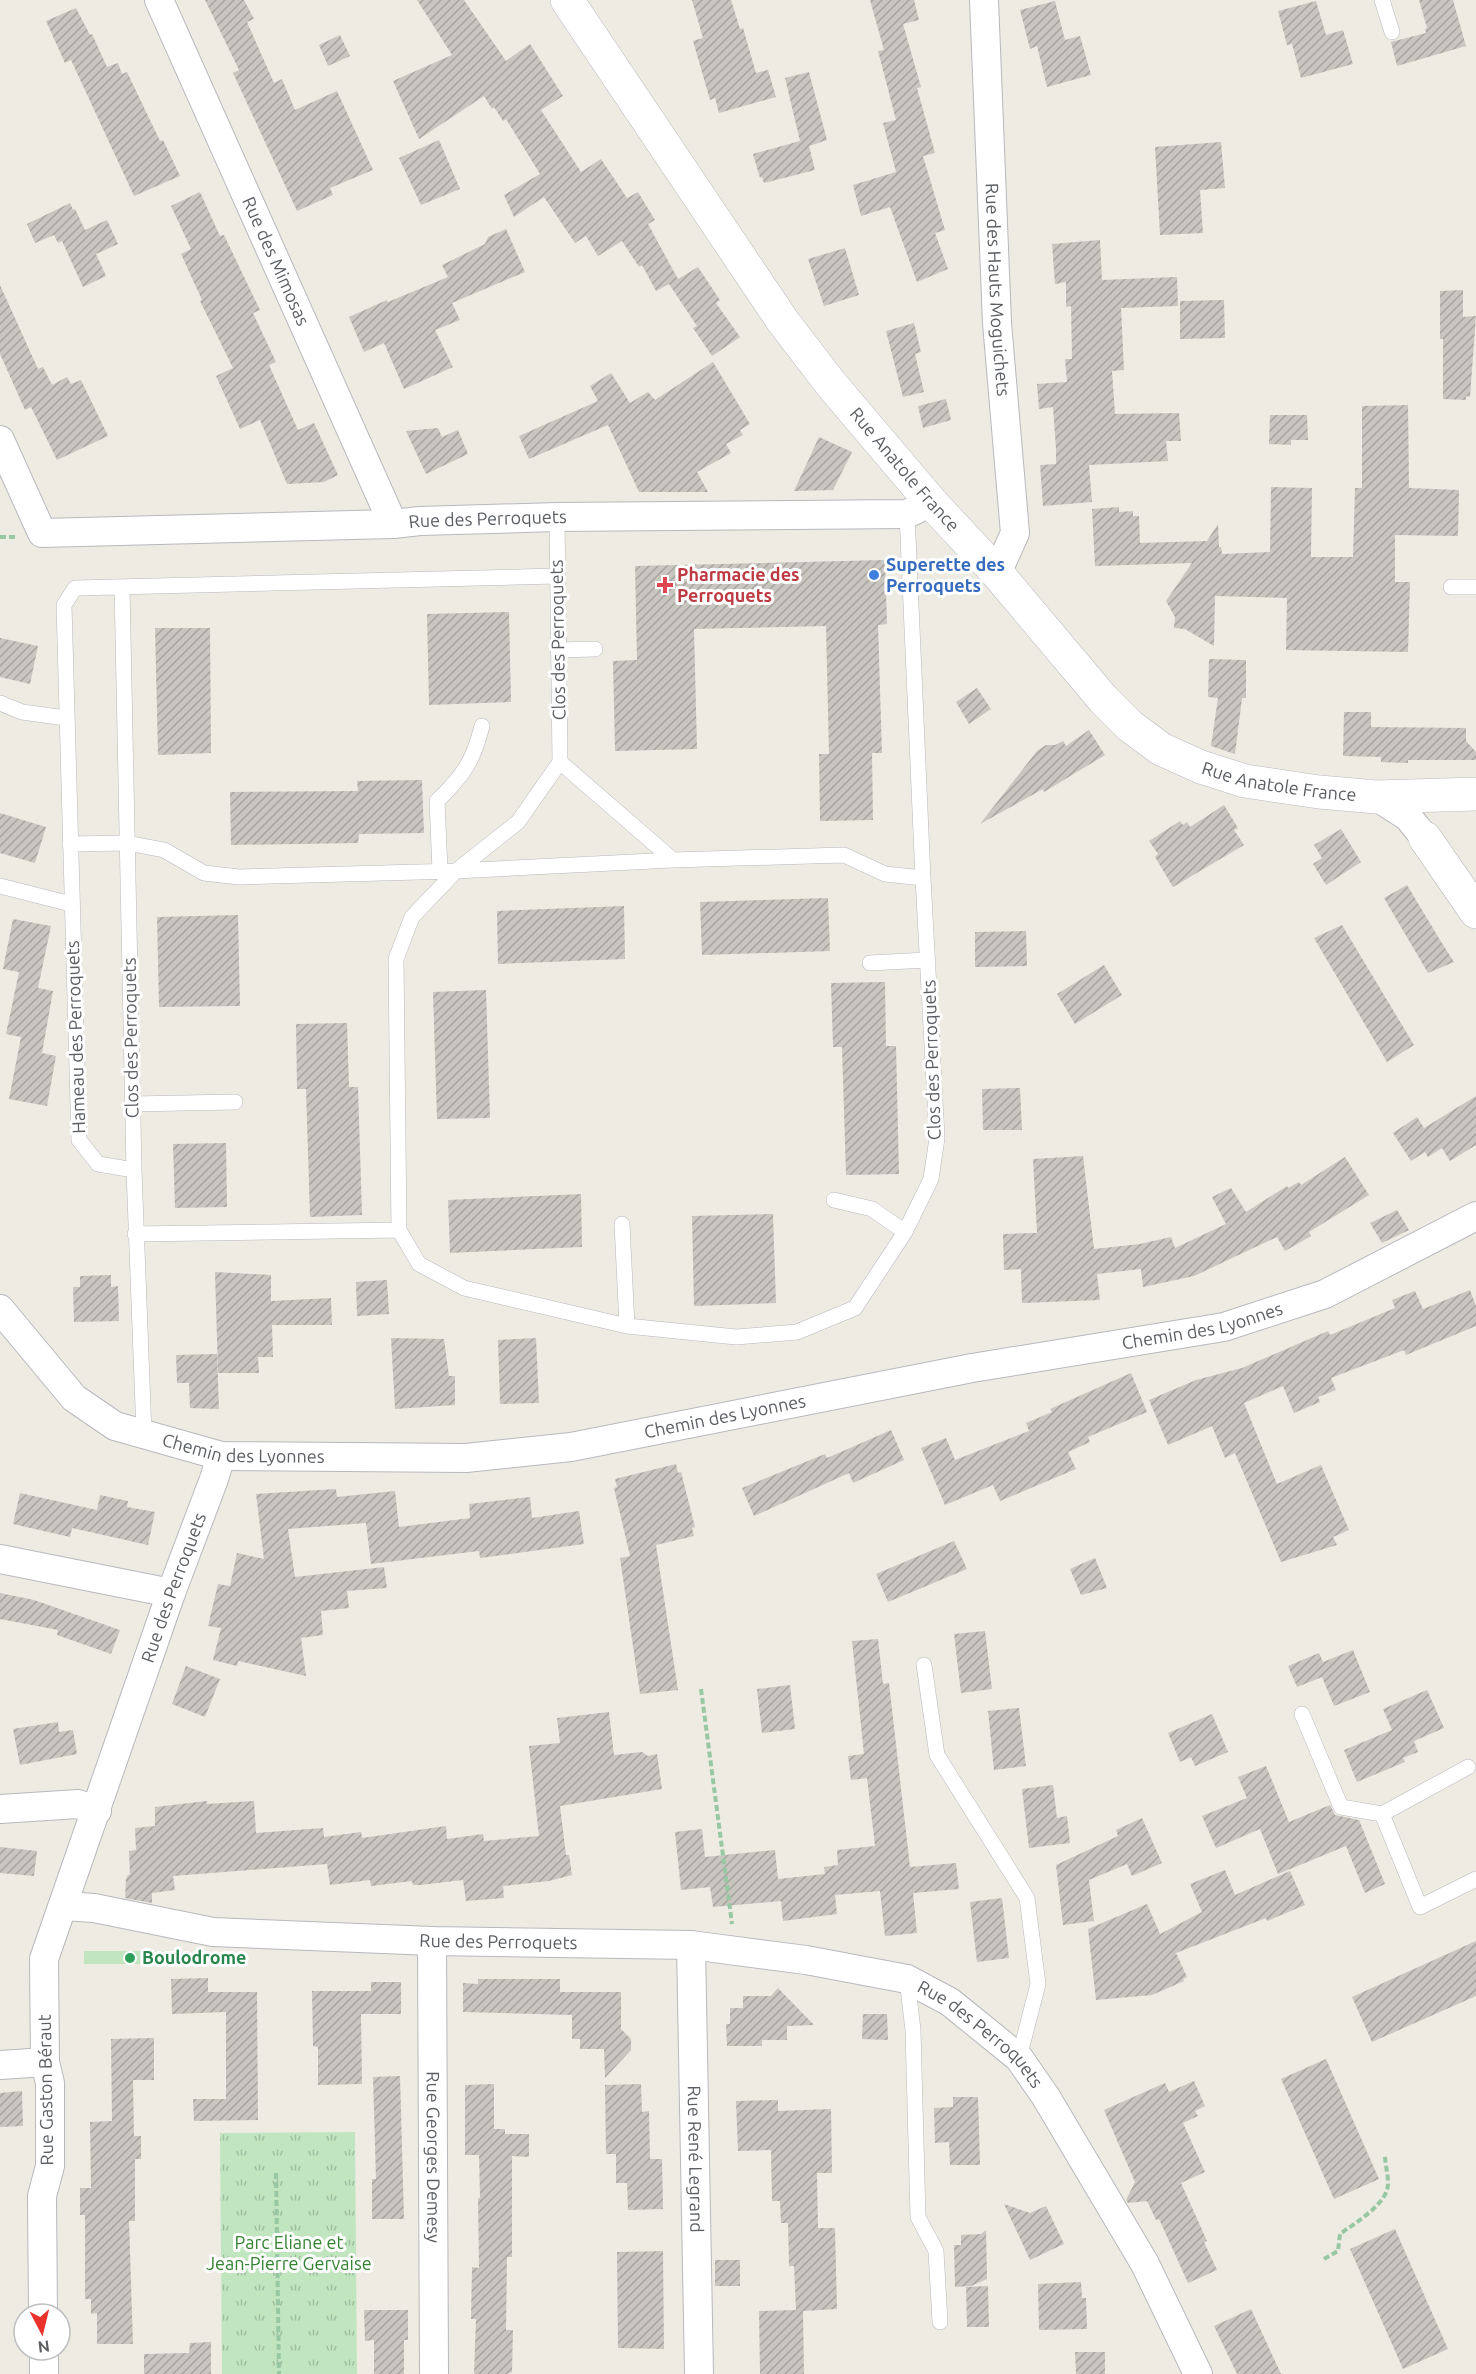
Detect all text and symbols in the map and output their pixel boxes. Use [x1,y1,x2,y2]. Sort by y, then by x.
street label: Rue des Hauts Moguichets [982,183,1014,397]
street label: Rue des Mimosas [239,193,314,328]
street label: Rue Anatole France [846,403,964,535]
street label: Rue des Perroquets [407,506,567,531]
place label: Superette des Perroquets [886,554,1005,595]
street label: Clos des Perroquets [546,559,568,721]
place label: Pharmacie des Perroquets [677,564,800,605]
marker: Superette des Perroquets [867,568,881,582]
marker: Pharmacie des Perroquets [658,578,672,592]
street label: Rue Anatole France [1200,757,1357,804]
street label: Hameau des Perroquets [62,940,88,1134]
street label: Clos des Perroquets [119,957,141,1119]
street label: Clos des Perroquets [918,979,944,1141]
street label: Chemin des Lyonnes [1120,1298,1285,1352]
street label: Chemin des Lyonnes [642,1390,807,1441]
street label: Chemin des Lyonnes [160,1429,325,1466]
street label: Rue des Perroquets [137,1509,209,1665]
street label: Rue des Perroquets [419,1929,578,1952]
place label: Boulodrome [142,1947,246,1967]
marker: Boulodrome [123,1951,137,1965]
street label: Rue des Perroquets [915,1976,1048,2091]
street label: Rue Gaston Béraut [34,2014,56,2166]
street label: Rue Georges Demesy [424,2071,444,2243]
street label: Rue René Legrand [685,2085,707,2233]
park label: Parc Eliane et Jean-Pierre Gervaise [206,2232,372,2273]
north arrow [12,2302,72,2362]
text: N [37,2337,51,2357]

